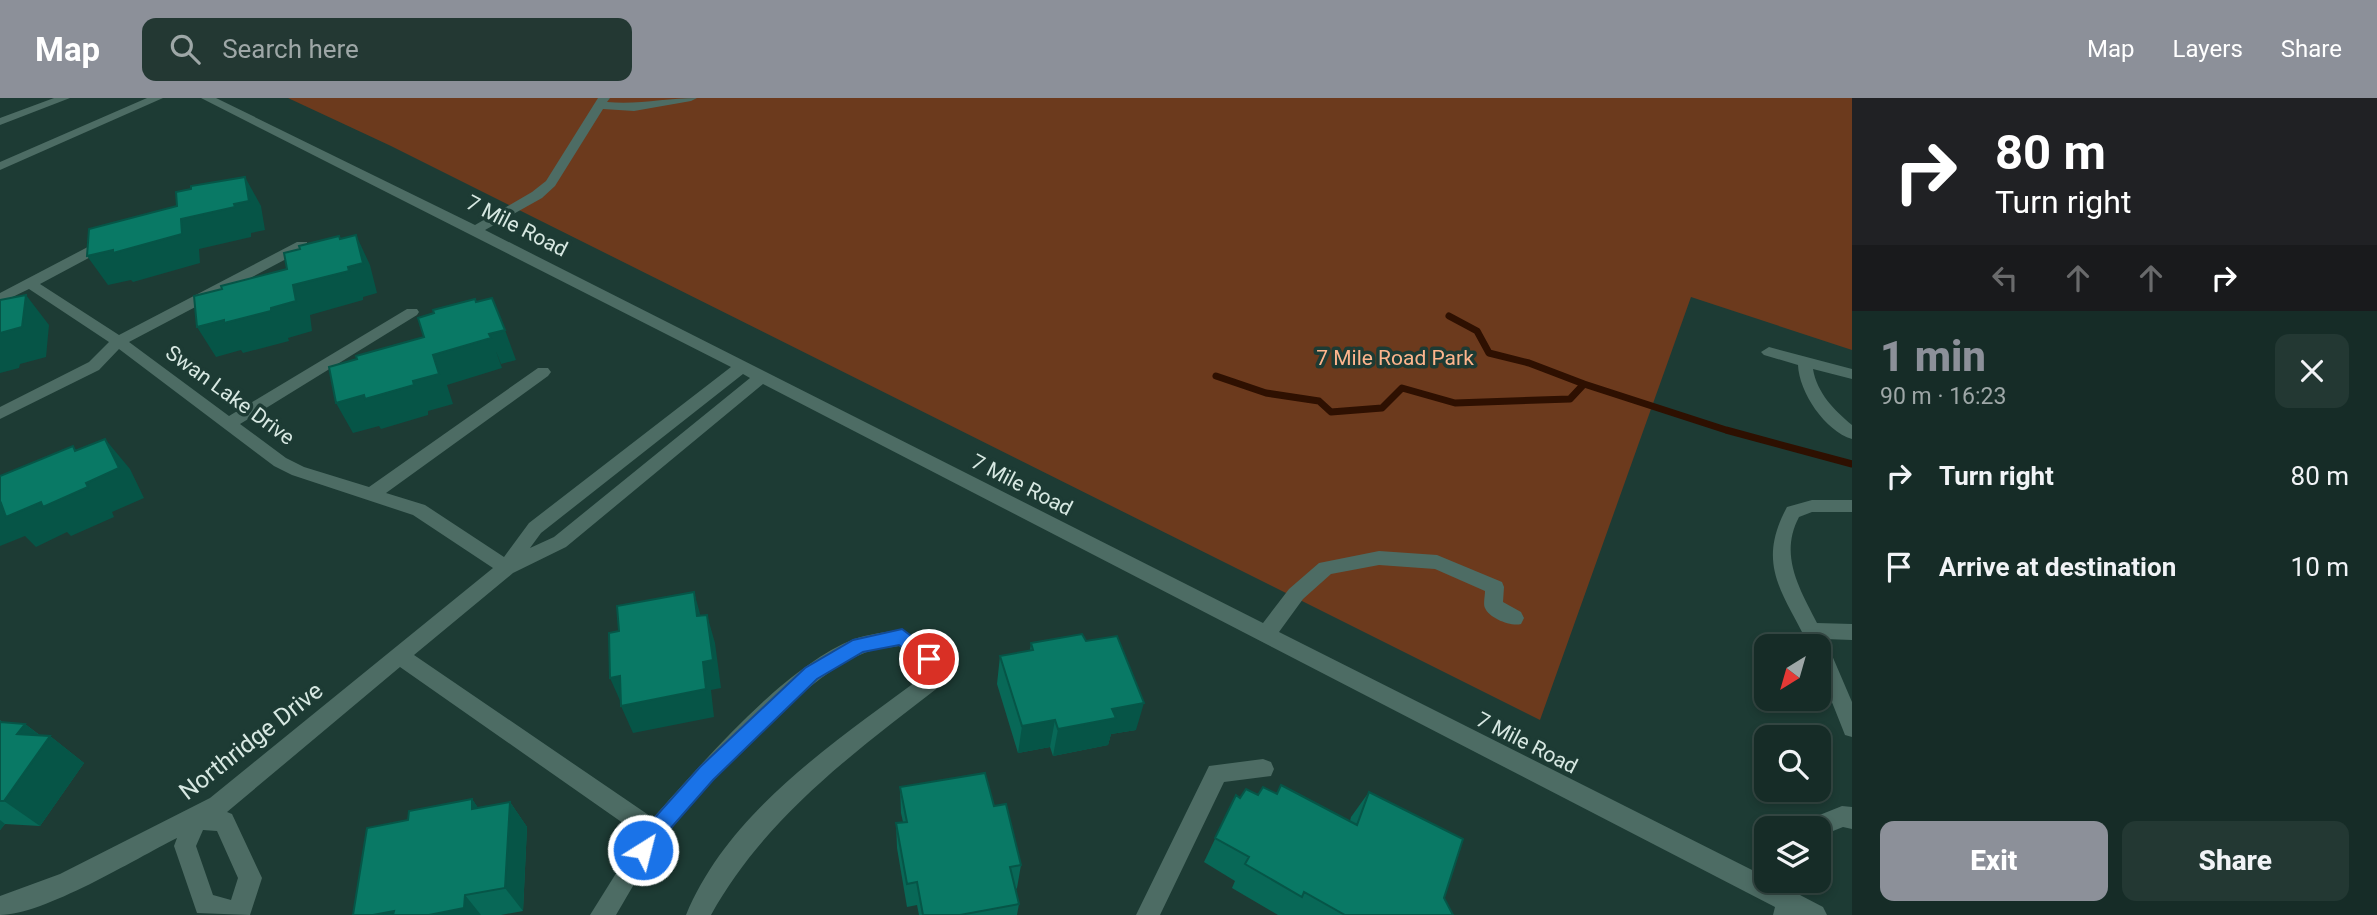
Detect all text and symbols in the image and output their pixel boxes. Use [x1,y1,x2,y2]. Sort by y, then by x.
search box [142,18,632,81]
text: Map [35,30,100,69]
icon: search [166,30,204,68]
text: Search here [222,34,359,64]
text: Map [2087,35,2135,63]
text: Layers [2173,35,2243,63]
text: Share [2281,35,2342,63]
text: 80 m [1995,124,2106,181]
icon: right [1880,126,1971,217]
text: Turn right [1995,183,2131,221]
street label: 7 Mile Road [463,190,571,262]
icon: left [1986,259,2024,297]
icon: ahead [2059,259,2097,297]
icon: ahead [2132,259,2170,297]
icon: right [2205,259,2243,297]
text: 1 min [1880,332,1986,381]
button: close [2275,334,2349,408]
street label: Swan Lake Drive [161,340,299,450]
park label: 7 Mile Road Park [1316,346,1474,370]
text: 90 m · 16:23 [1880,383,2006,410]
street label: 7 Mile Road [968,449,1076,521]
icon: right [1880,457,1918,495]
text: Turn right [1939,461,2054,491]
text: 80 m [2291,461,2349,491]
icon: arrive [1880,548,1918,586]
text: Arrive at destination [1939,552,2176,582]
text: 10 m [2291,552,2349,582]
pin [899,629,959,689]
north arrow [1754,634,1830,710]
map controls [1754,634,1831,893]
icon: arrive [910,640,948,678]
street label: Northridge Drive [174,676,328,806]
street label: 7 Mile Road [1473,707,1581,779]
button: search [1754,725,1831,802]
position arrow [606,813,680,887]
button: layers [1754,816,1831,893]
button: Exit [1880,821,2108,901]
button: Share [2122,821,2349,901]

